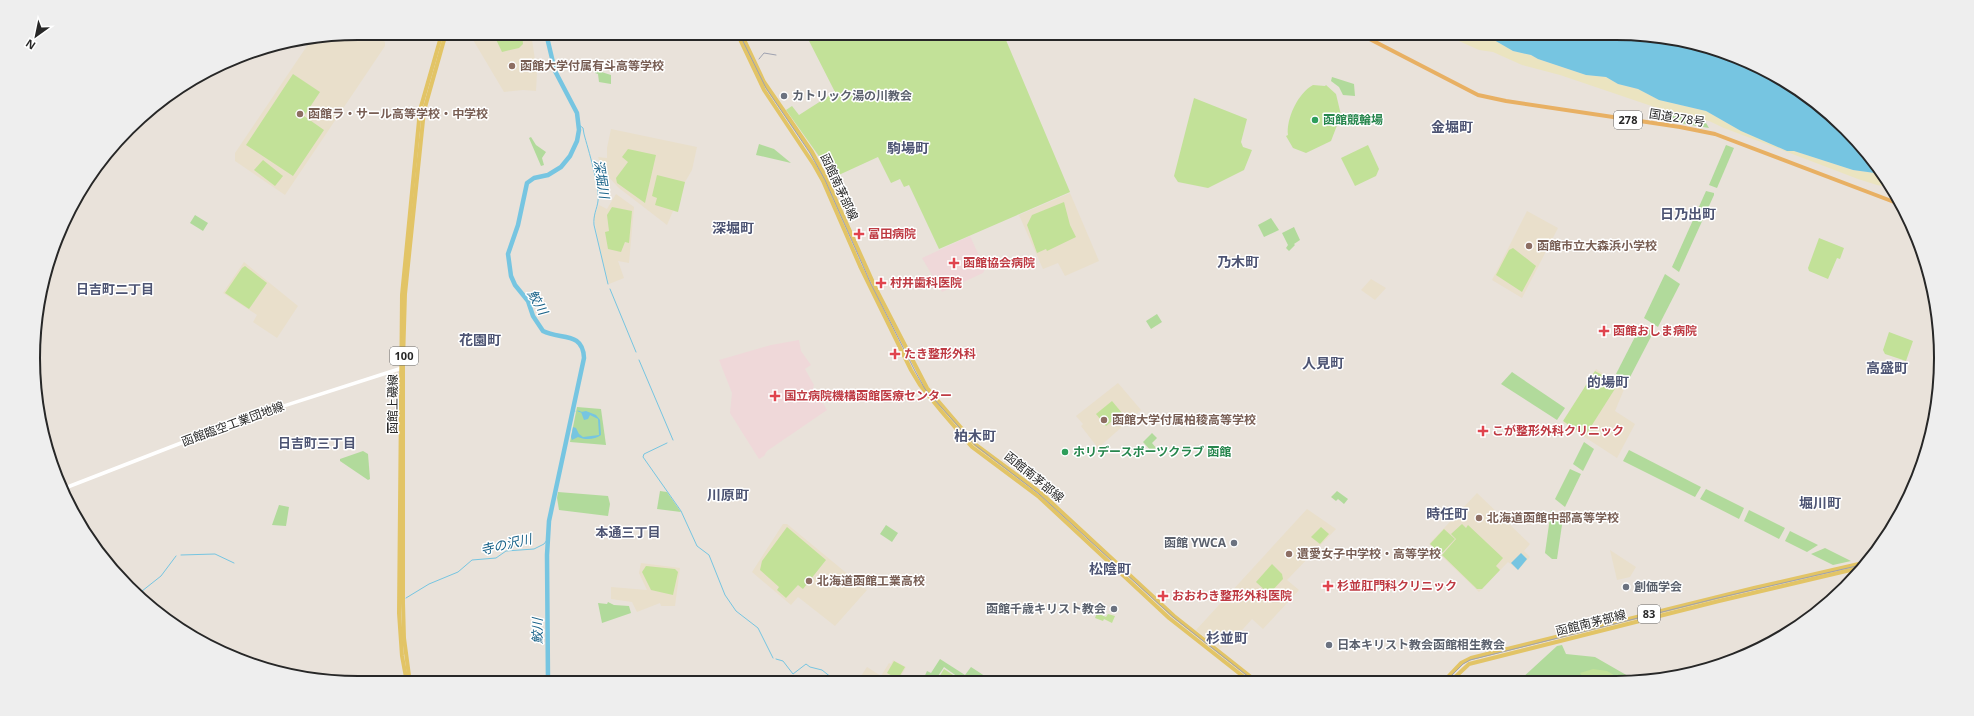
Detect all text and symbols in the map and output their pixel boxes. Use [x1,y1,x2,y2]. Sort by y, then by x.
north arrow [16,16,56,56]
text: N [22,36,38,54]
place label: 函館大学付属有斗高等学校 [520,57,664,74]
marker: 函館大学付属有斗高等学校 [507,61,517,71]
place label: カトリック湯の川教会 [792,87,912,104]
marker: カトリック湯の川教会 [779,91,789,101]
place label: 函館ラ・サール高等学校・中学校 [308,105,488,122]
street label: 国道278号 [1648,105,1706,130]
marker: 函館ラ・サール高等学校・中学校 [295,109,305,119]
place label: 函館競輪場 [1323,111,1383,128]
road number: 278 [1614,111,1642,129]
marker: 函館競輪場 [1310,115,1320,125]
district label: 金堀町 [1431,117,1473,136]
district label: 駒場町 [887,138,929,157]
street label: 函館南茅部線 [817,151,862,223]
water label: 深堀川 [590,158,614,202]
district label: 日乃出町 [1660,204,1716,223]
district label: 深堀町 [712,218,754,237]
place label: 富田病院 [868,225,916,242]
marker: 富田病院 [853,228,865,240]
place label: 函館市立大森浜小学校 [1537,237,1657,254]
marker: 函館市立大森浜小学校 [1524,241,1534,251]
district label: 乃木町 [1217,252,1259,271]
place label: 函館協会病院 [963,254,1035,271]
marker: 函館協会病院 [948,257,960,269]
place label: 村井歯科医院 [890,274,962,291]
marker: 村井歯科医院 [875,277,887,289]
district label: 日吉町二丁目 [76,280,154,298]
water label: 鮫川 [524,286,553,319]
place label: 函館おしま病院 [1613,322,1697,339]
marker: 函館おしま病院 [1598,325,1610,337]
district label: 花園町 [459,330,501,349]
place label: たき整形外科 [904,345,976,362]
road number: 100 [390,347,418,365]
marker: たき整形外科 [889,348,901,360]
district label: 人見町 [1302,353,1344,372]
district label: 高盛町 [1866,358,1908,377]
district label: 的場町 [1587,372,1629,391]
street label: 函館上磯線 [384,374,401,434]
place label: 国立病院機構函館医療センター [784,387,952,404]
marker: 国立病院機構函館医療センター [769,390,781,402]
street label: 函館臨空工業団地線 [179,397,286,450]
place label: 函館大学付属柏稜高等学校 [1112,411,1256,428]
marker: 函館大学付属柏稜高等学校 [1099,415,1109,425]
place label: こが整形外科クリニック [1492,422,1624,439]
marker: こが整形外科クリニック [1477,425,1489,437]
district label: 柏木町 [954,426,996,445]
district label: 日吉町三丁目 [278,434,356,452]
place label: ホリデースポーツクラブ 函館 [1073,443,1231,460]
street label: 函館南茅部線 [1001,447,1068,506]
marker: ホリデースポーツクラブ 函館 [1060,447,1070,457]
district label: 川原町 [707,485,749,504]
district label: 堀川町 [1799,493,1841,512]
district label: 時任町 [1426,504,1468,523]
place label: 北海道函館中部高等学校 [1487,509,1619,526]
marker: 北海道函館中部高等学校 [1474,513,1484,523]
district label: 本通三丁目 [595,523,661,541]
water label: 寺の沢川 [479,529,535,559]
place label: 函館 YWCA [1164,534,1227,551]
marker: 函館 YWCA [1229,538,1239,548]
place label: 遺愛女子中学校・高等学校 [1297,545,1441,562]
marker: 遺愛女子中学校・高等学校 [1284,549,1294,559]
district label: 松陰町 [1089,559,1131,578]
place label: 北海道函館工業高校 [817,572,925,589]
marker: 北海道函館工業高校 [804,576,814,586]
place label: 杉並肛門科クリニック [1337,577,1457,594]
place label: 創価学会 [1634,578,1682,595]
marker: 杉並肛門科クリニック [1322,580,1334,592]
marker: 創価学会 [1621,582,1631,592]
place label: おおわき整形外科医院 [1172,587,1292,604]
marker: おおわき整形外科医院 [1157,590,1169,602]
place label: 函館千歳キリスト教会 [986,600,1106,617]
marker: 函館千歳キリスト教会 [1109,604,1119,614]
road number: 83 [1638,605,1660,623]
street label: 函館南茅部線 [1554,606,1628,639]
water label: 鮫川 [528,616,546,644]
district label: 杉並町 [1206,628,1248,647]
place label: 日本キリスト教会函館相生教会 [1337,636,1505,653]
marker: 日本キリスト教会函館相生教会 [1324,640,1334,650]

